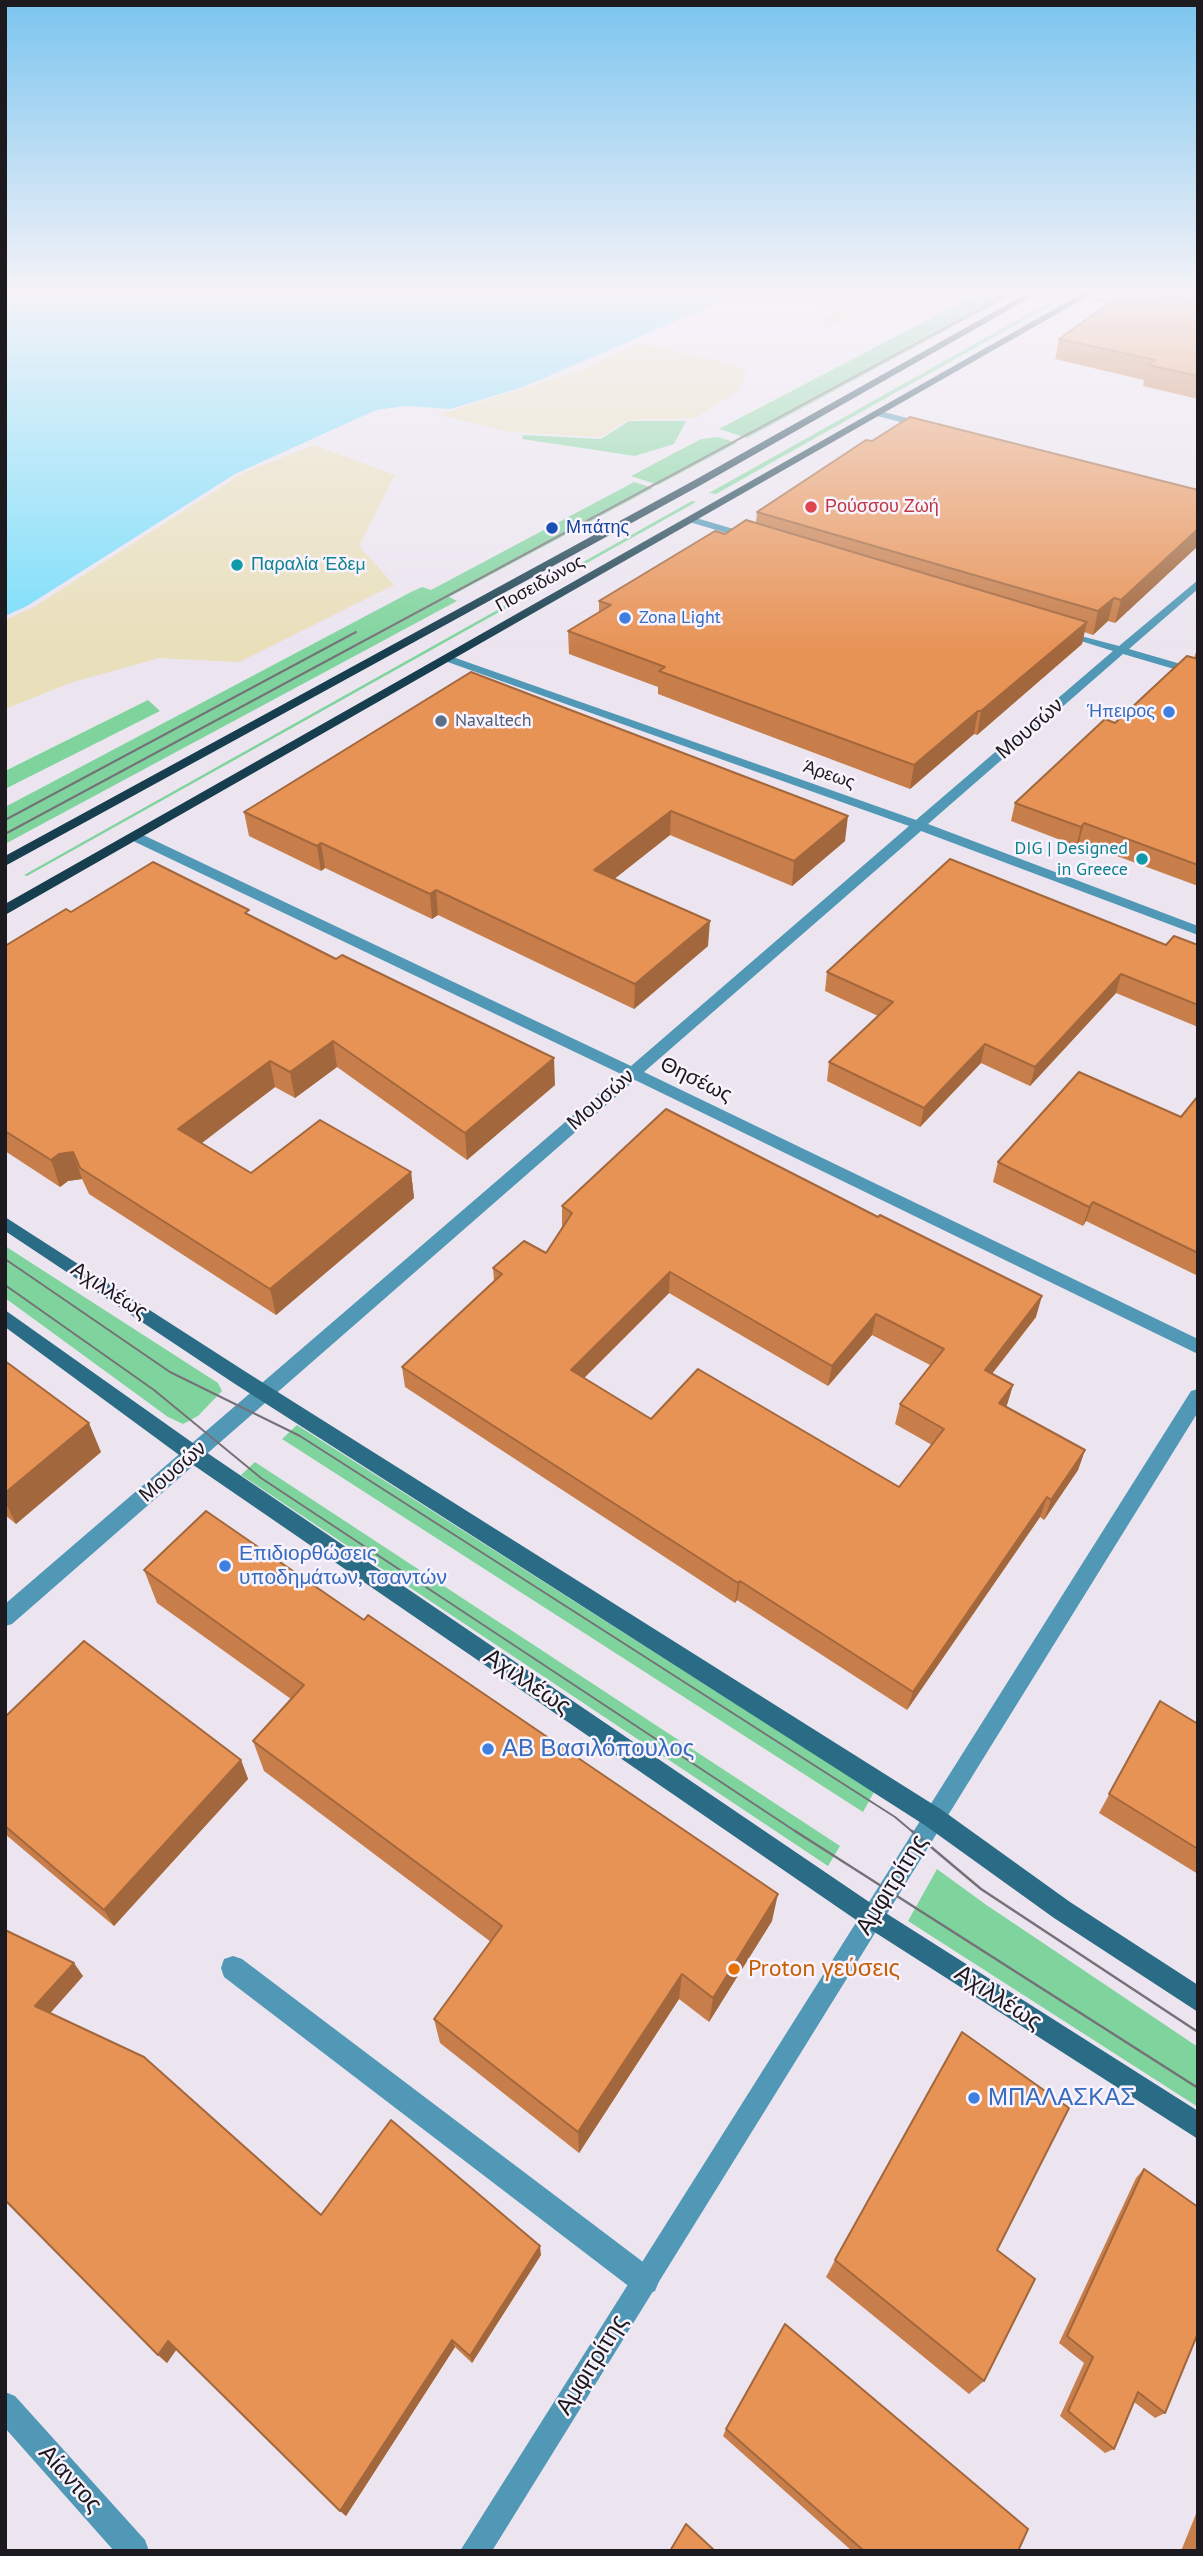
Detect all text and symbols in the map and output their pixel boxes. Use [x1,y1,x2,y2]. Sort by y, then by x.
place label: Ρούσσου Ζωή [825,496,939,518]
marker: Ρούσσου Ζωή [803,499,819,515]
place label: Μπάτης [566,517,629,539]
marker: Μπάτης [544,520,560,536]
street label: Ποσειδώνος [492,551,588,617]
place label: Παραλία Έδεμ [251,554,365,576]
marker: Παραλία Έδεμ [229,557,245,573]
place label: Zona Light [639,607,721,629]
marker: Zona Light [617,610,633,626]
street label: Μουσών [991,693,1069,765]
place label: Ήπειρος [1087,701,1155,723]
marker: Ήπειρος [1161,704,1177,720]
place label: Navaltech [455,710,532,732]
marker: Navaltech [433,713,449,729]
street label: Άρεως [800,756,858,794]
place label: DIG | Designed in Greece [1014,838,1128,880]
marker: DIG | Designed in Greece [1134,851,1150,867]
street label: Θησέως [656,1052,736,1108]
street label: Μουσών [562,1064,640,1136]
street label: Αχιλλέως [66,1257,152,1325]
street label: Μουσών [134,1436,212,1508]
place label: Επιδιορθώσεις υποδημάτων, τσαντών [239,1541,447,1591]
marker: Επιδιορθώσεις υποδημάτων, τσαντών [217,1558,233,1574]
street label: Αχιλλέως [478,1643,576,1721]
place label: ΑΒ Βασιλόπουλος [502,1735,694,1763]
marker: ΑΒ Βασιλόπουλος [480,1741,496,1757]
street label: Αμφιτρίτης [850,1829,934,1941]
place label: Proton γεύσεις [748,1955,900,1983]
street label: Αχιλλέως [949,1959,1047,2037]
marker: Proton γεύσεις [726,1961,742,1977]
place label: ΜΠΑΛΑΣΚΑΣ [988,2084,1135,2112]
marker: ΜΠΑΛΑΣΚΑΣ [966,2090,982,2106]
street label: Αμφιτρίτης [550,2309,634,2421]
street label: Αίαντος [32,2439,108,2519]

